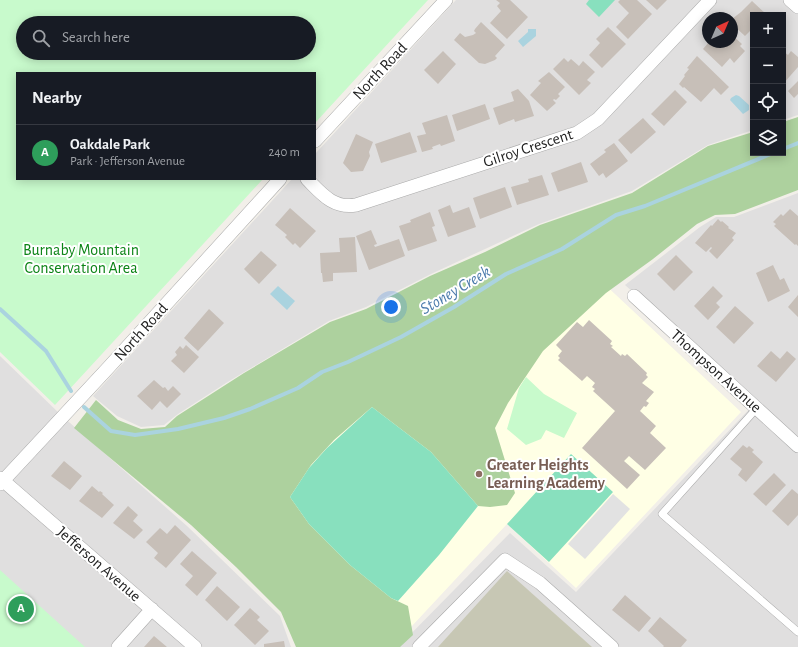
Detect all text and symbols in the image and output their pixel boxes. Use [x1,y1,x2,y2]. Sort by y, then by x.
north arrow [702,12,738,48]
map controls [750,12,786,156]
button: + [750,12,786,48]
search box [16,16,316,60]
icon: search [30,27,52,49]
text: Search here [62,30,130,45]
street label: North Road [350,39,410,103]
button: − [750,48,786,84]
button: locate [750,84,786,120]
text: Nearby [32,89,82,106]
button: layers [750,120,786,156]
street label: Gilroy Crescent [481,126,575,171]
text: Oakdale Park [70,137,150,152]
text: A [41,146,49,159]
text: 240 m [268,146,300,159]
text: Park · Jefferson Avenue [70,155,185,168]
park label: Burnaby Mountain Conservation Area [23,242,139,276]
water label: Stoney Creek [417,262,493,317]
your location [381,297,401,317]
street label: North Road [111,300,171,364]
street label: Thompson Avenue [668,326,764,416]
place label: Greater Heights Learning Academy [487,457,606,492]
marker: Greater Heights Learning Academy [474,469,484,479]
street label: Jefferson Avenue [54,523,144,605]
pin: A [8,594,34,624]

